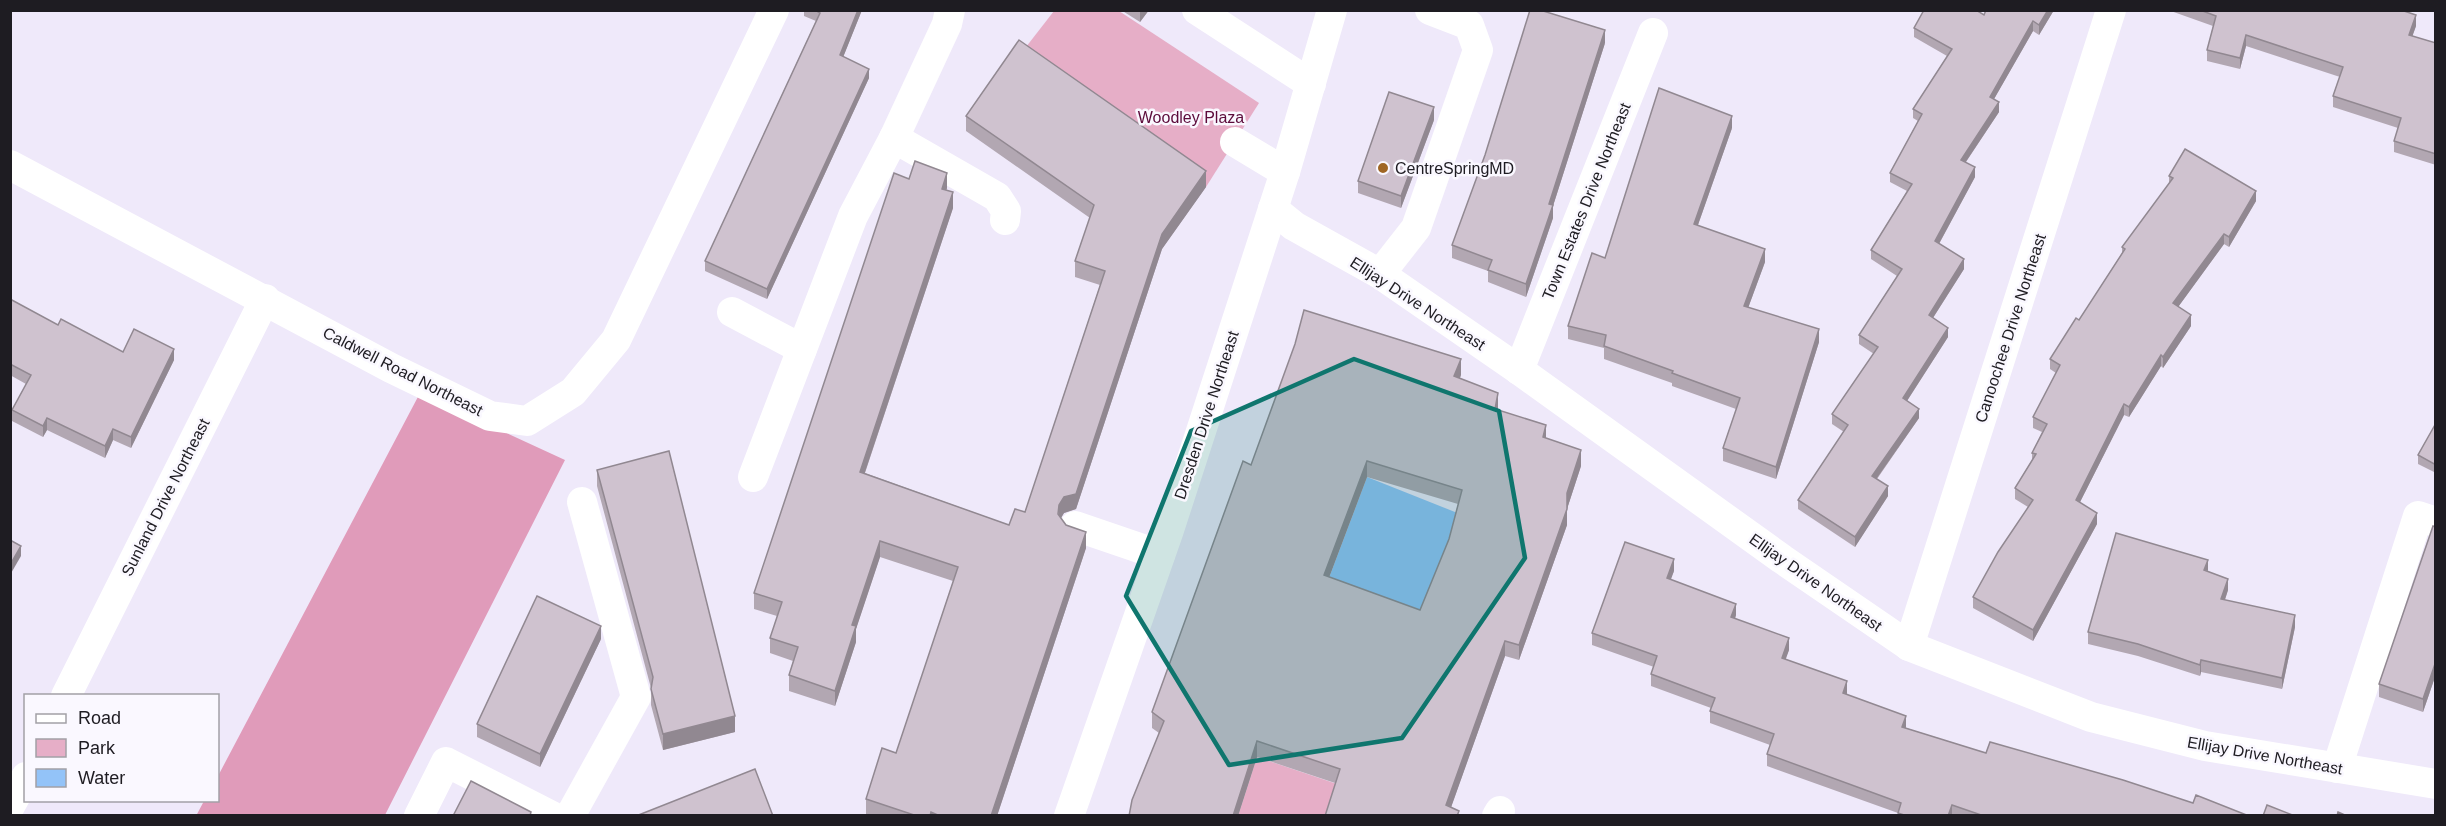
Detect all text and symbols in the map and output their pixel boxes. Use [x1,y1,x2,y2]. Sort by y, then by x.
street label: Town Estates Drive Northeast [1539,100,1634,302]
park label: Woodley Plaza [1138,109,1244,126]
place label: CentreSpringMD [1395,160,1514,177]
marker: CentreSpringMD [1376,161,1390,175]
street label: Canoochee Drive Northeast [1972,231,2049,425]
street label: Ellijay Drive Northeast [1347,253,1489,354]
street label: Caldwell Road Northeast [320,324,486,419]
street label: Dresden Drive Northeast [1171,328,1242,502]
street label: Sunland Drive Northeast [118,415,213,579]
street label: Ellijay Drive Northeast [1746,530,1886,635]
legend [24,694,219,802]
text: Road [78,708,121,728]
street label: Ellijay Drive Northeast [2186,733,2344,778]
text: Park [78,738,116,758]
text: Water [78,768,125,788]

